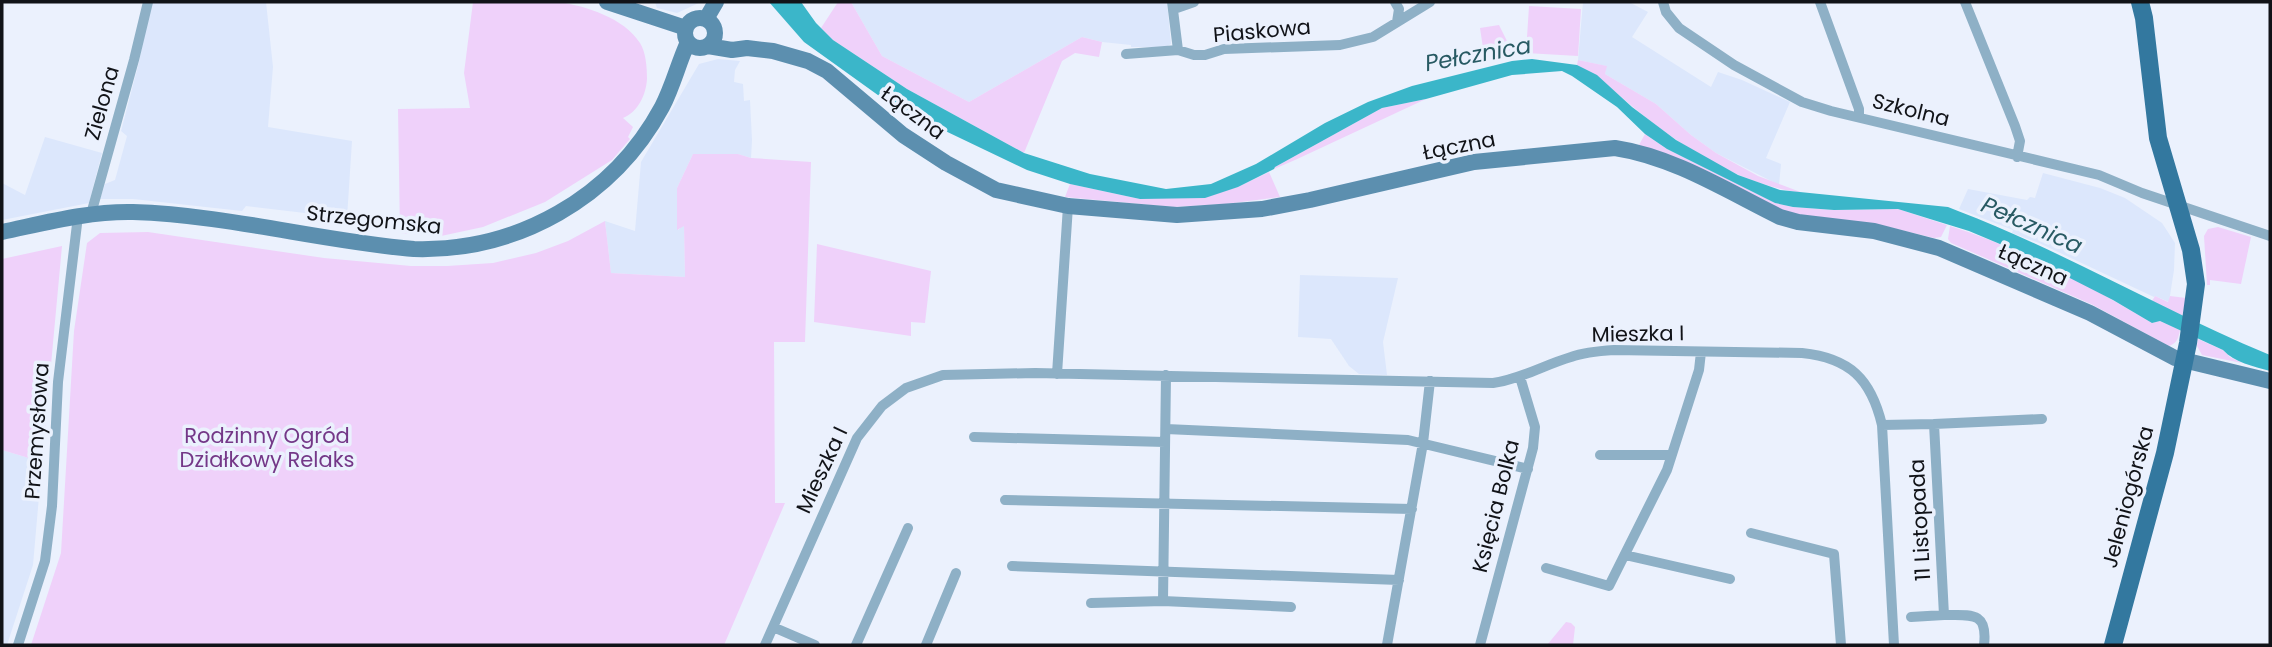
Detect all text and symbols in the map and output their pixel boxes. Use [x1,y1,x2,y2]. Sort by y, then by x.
street label: Piaskowa [1212,12,1312,49]
water label: Pełcznica [1422,29,1534,79]
street label: Zielona [77,62,126,143]
street label: Łączna [875,79,951,146]
street label: Szkolna [1869,86,1953,133]
street label: Łączna [1420,124,1498,167]
water label: Pełcznica [1976,188,2088,262]
street label: Strzegomska [305,198,443,241]
street label: Łączna [1994,236,2073,293]
street label: Mieszka I [1591,318,1685,349]
street label: Przemysłowa [17,362,56,500]
park label: Rodzinny Ogród Działkowy Relaks [180,421,354,474]
street label: Mieszka I [789,422,854,518]
street label: Jeleniogórska [2095,423,2160,571]
street label: Księcia Bolka [1465,436,1526,575]
street label: 11 Listopada [1902,458,1937,582]

